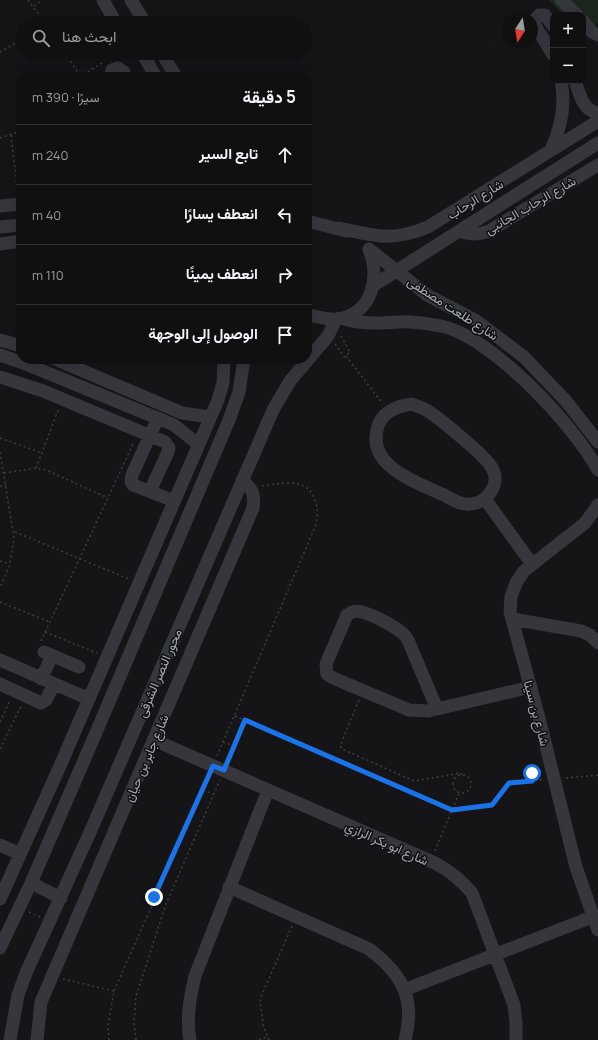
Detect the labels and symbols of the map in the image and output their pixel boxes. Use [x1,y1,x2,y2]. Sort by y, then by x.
north arrow [502,12,538,48]
street label: شارع الرحاب الجانبى [481,172,579,239]
street label: شارع الرحاب [444,175,507,224]
street label: شارع طلعت مصطفى [403,272,502,345]
street label: محور النصر الشرقى [132,626,186,720]
street label: شارع بن سينا [519,678,554,748]
street label: شارع جابر بن حيان [119,711,174,805]
route start [523,764,541,782]
street label: شارع ابو بكر الرازي [342,817,432,871]
route end [145,888,163,906]

